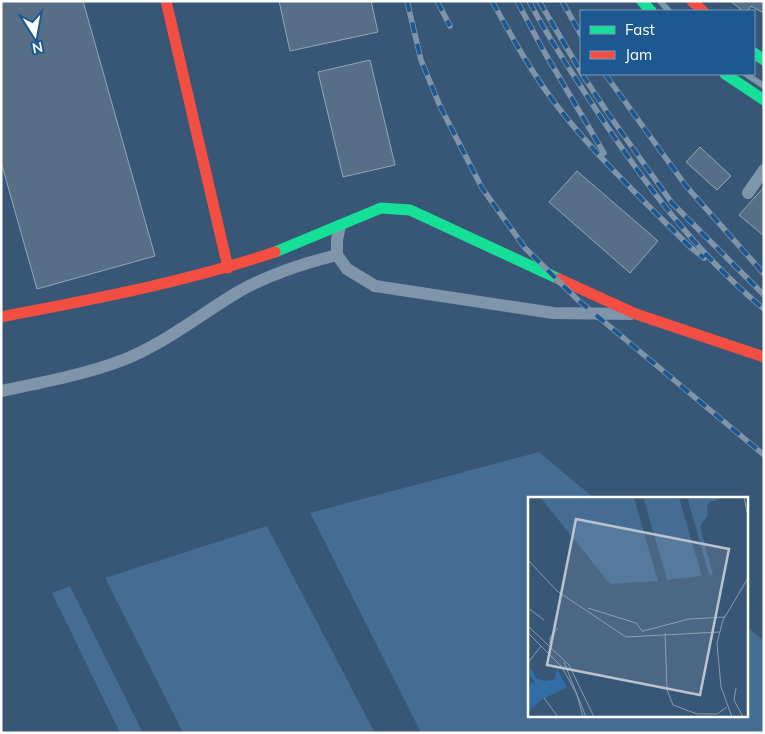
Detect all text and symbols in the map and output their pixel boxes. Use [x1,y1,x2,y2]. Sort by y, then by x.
north arrow [10,10,60,60]
legend [580,10,755,75]
text: Fast [625,20,655,39]
text: N [31,38,44,58]
text: Jam [625,45,652,64]
inset map [528,497,748,716]

